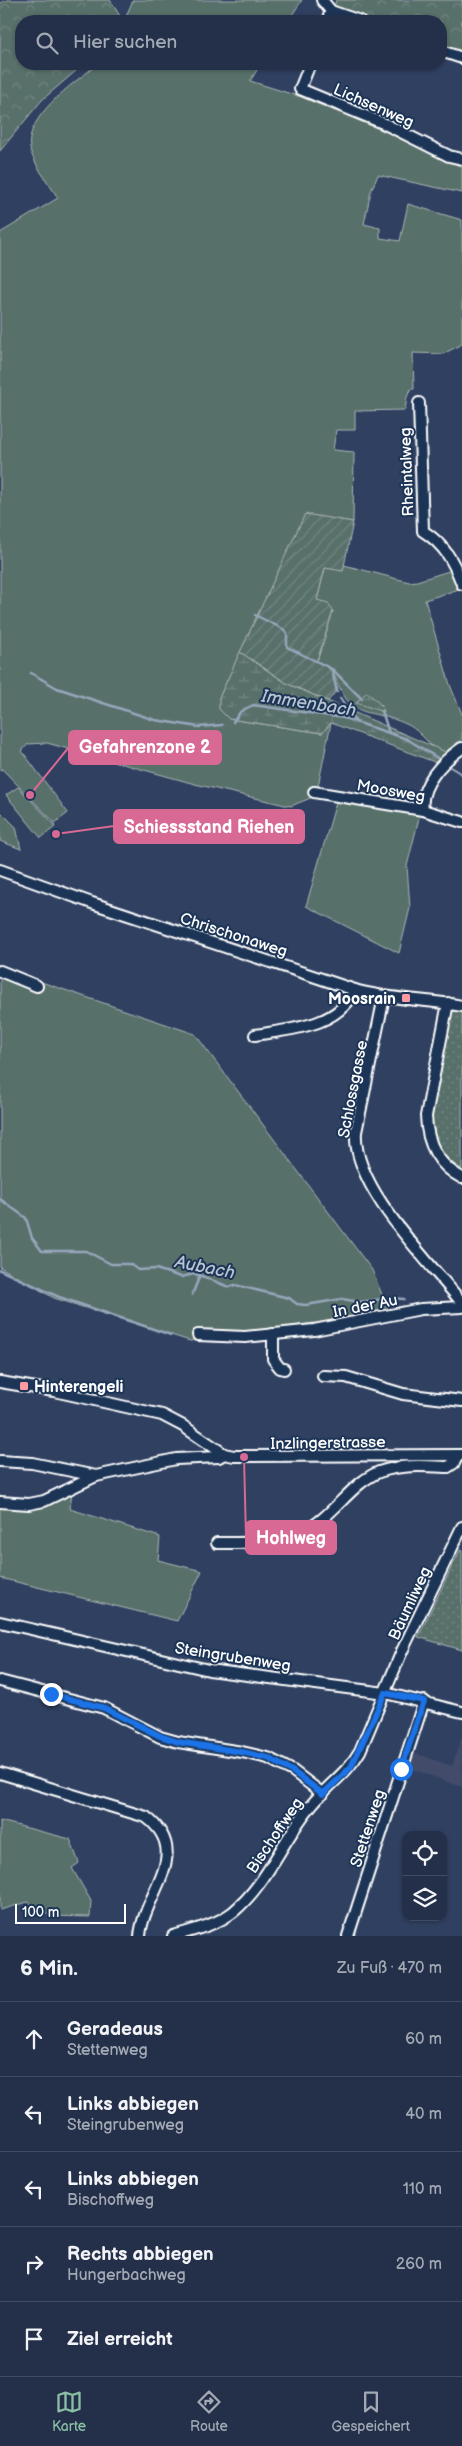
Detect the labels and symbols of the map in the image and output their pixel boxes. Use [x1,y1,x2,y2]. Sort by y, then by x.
street label: Lichsenweg [330,80,417,133]
street label: Rheintalweg [396,427,419,517]
water label: Immenbach [259,685,358,721]
callout: Gefahrenzone 2 [69,731,221,764]
text: Gefahrenzone 2 [79,737,211,758]
street label: Moosweg [355,776,426,807]
callout: Schiessstand Riehen [114,810,304,843]
text: Schiessstand Riehen [124,817,294,838]
street label: Chrischonaweg [178,909,290,962]
place label: Moosrain [328,990,396,1009]
marker: Moosrain [400,992,412,1004]
street label: Schlossgasse [335,1038,372,1140]
water label: Aubach [172,1251,237,1284]
street label: In der Au [331,1291,399,1322]
place label: Hinterengeli [34,1378,123,1397]
marker: Hinterengeli [18,1380,30,1392]
street label: Inzlingerstrasse [270,1433,386,1454]
callout: Hohlweg [246,1521,336,1554]
text: Hohlweg [256,1528,326,1549]
street label: Bäumliweg [385,1564,436,1643]
street label: Steingrubenweg [173,1639,292,1676]
route end [40,1683,63,1706]
route start [390,1758,413,1781]
street label: Stettenweg [347,1787,390,1870]
street label: Bischoffweg [243,1794,307,1877]
scale bar [15,1901,126,1924]

